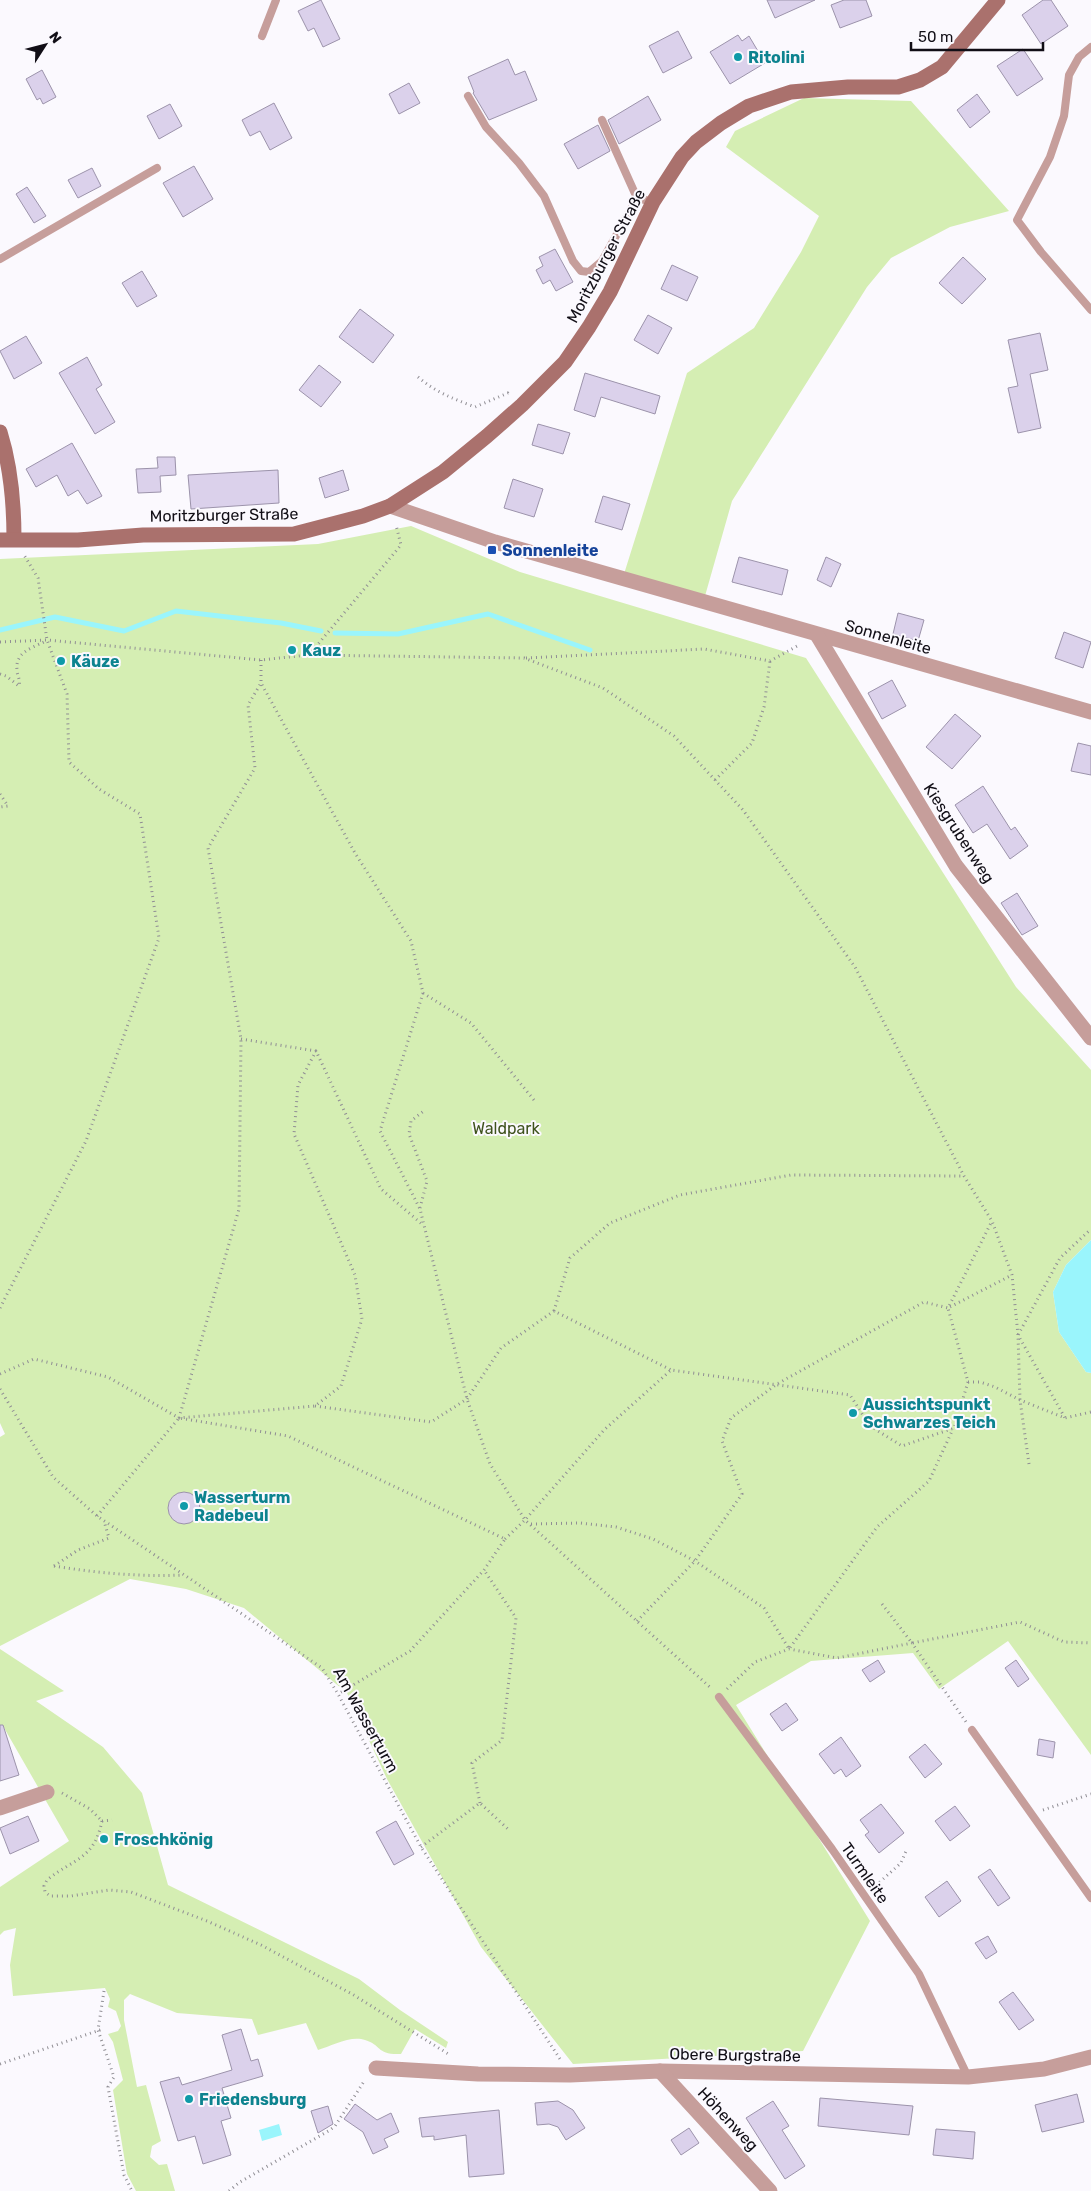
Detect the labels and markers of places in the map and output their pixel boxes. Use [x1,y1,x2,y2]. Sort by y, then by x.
place label: Ritolini [748,48,805,67]
marker: Ritolini [732,51,744,63]
place label: Sonnenleite [502,541,598,560]
marker: Sonnenleite [486,544,498,556]
place label: Kauz [302,641,341,660]
marker: Kauz [286,644,298,656]
place label: Käuze [71,652,119,671]
marker: Käuze [55,655,67,667]
place label: Aussichtspunkt Schwarzes Teich [863,1395,996,1432]
marker: Aussichtspunkt Schwarzes Teich [847,1407,859,1419]
place label: Wasserturm Radebeul [194,1488,291,1525]
marker: Wasserturm Radebeul [178,1500,190,1512]
place label: Froschkönig [114,1830,213,1849]
marker: Froschkönig [98,1833,110,1845]
place label: Friedensburg [199,2090,307,2109]
marker: Friedensburg [183,2093,195,2105]

